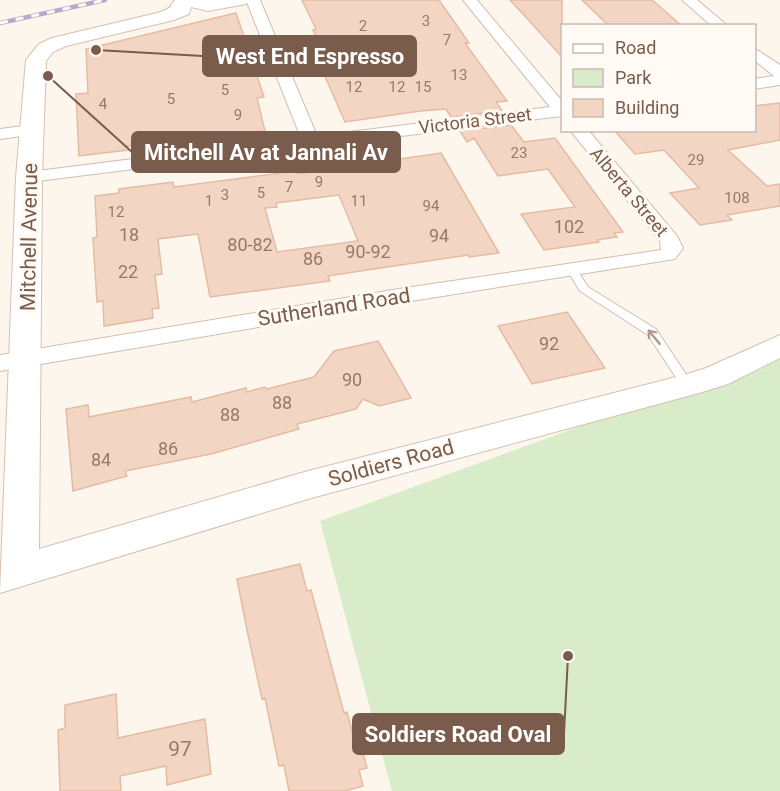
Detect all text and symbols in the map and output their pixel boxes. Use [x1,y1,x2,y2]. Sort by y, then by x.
house number: 3 [422,12,430,30]
house number: 2 [359,17,367,35]
legend [561,24,756,132]
house number: 7 [443,31,451,49]
callout: West End Espresso [203,36,416,76]
text: Road [615,37,656,58]
text: West End Espresso [216,44,404,69]
house number: 13 [451,66,467,84]
text: Park [615,67,652,88]
house number: 12 [346,78,362,96]
house number: 12 [389,78,405,96]
house number: 15 [415,78,431,96]
house number: 5 [221,81,229,99]
house number: 5 [167,90,175,108]
house number: 4 [99,95,108,113]
text: Building [615,97,679,118]
street label: Victoria Street [417,103,533,138]
house number: 9 [234,106,242,124]
callout: Mitchell Av at Jannali Av [132,132,400,172]
text: Mitchell Av at Jannali Av [144,140,388,165]
street label: Alberta Street [586,143,673,241]
house number: 23 [511,144,527,162]
house number: 29 [688,151,704,169]
street label: Mitchell Avenue [16,163,42,311]
house number: 9 [315,173,323,191]
house number: 7 [285,178,293,196]
house number: 5 [257,184,265,202]
house number: 3 [221,186,229,204]
house number: 108 [724,189,750,207]
house number: 1 [205,192,213,210]
house number: 11 [351,192,367,210]
house number: 94 [423,197,440,215]
house number: 12 [108,203,124,221]
house number: 102 [554,216,584,237]
house number: 18 [119,224,139,245]
house number: 94 [429,225,449,246]
house number: 80-82 [227,234,273,255]
house number: 90-92 [345,241,391,262]
house number: 86 [303,248,323,269]
house number: 22 [118,261,138,282]
street label: Sutherland Road [256,283,412,331]
one-way arrow [648,329,661,345]
house number: 92 [539,333,559,354]
house number: 90 [342,369,362,390]
house number: 88 [272,392,292,413]
house number: 88 [220,404,240,425]
street label: Soldiers Road [326,435,456,491]
house number: 86 [158,438,178,459]
house number: 84 [91,449,111,470]
callout: Soldiers Road Oval [353,714,564,754]
text: Soldiers Road Oval [365,722,551,747]
house number: 97 [168,737,192,761]

